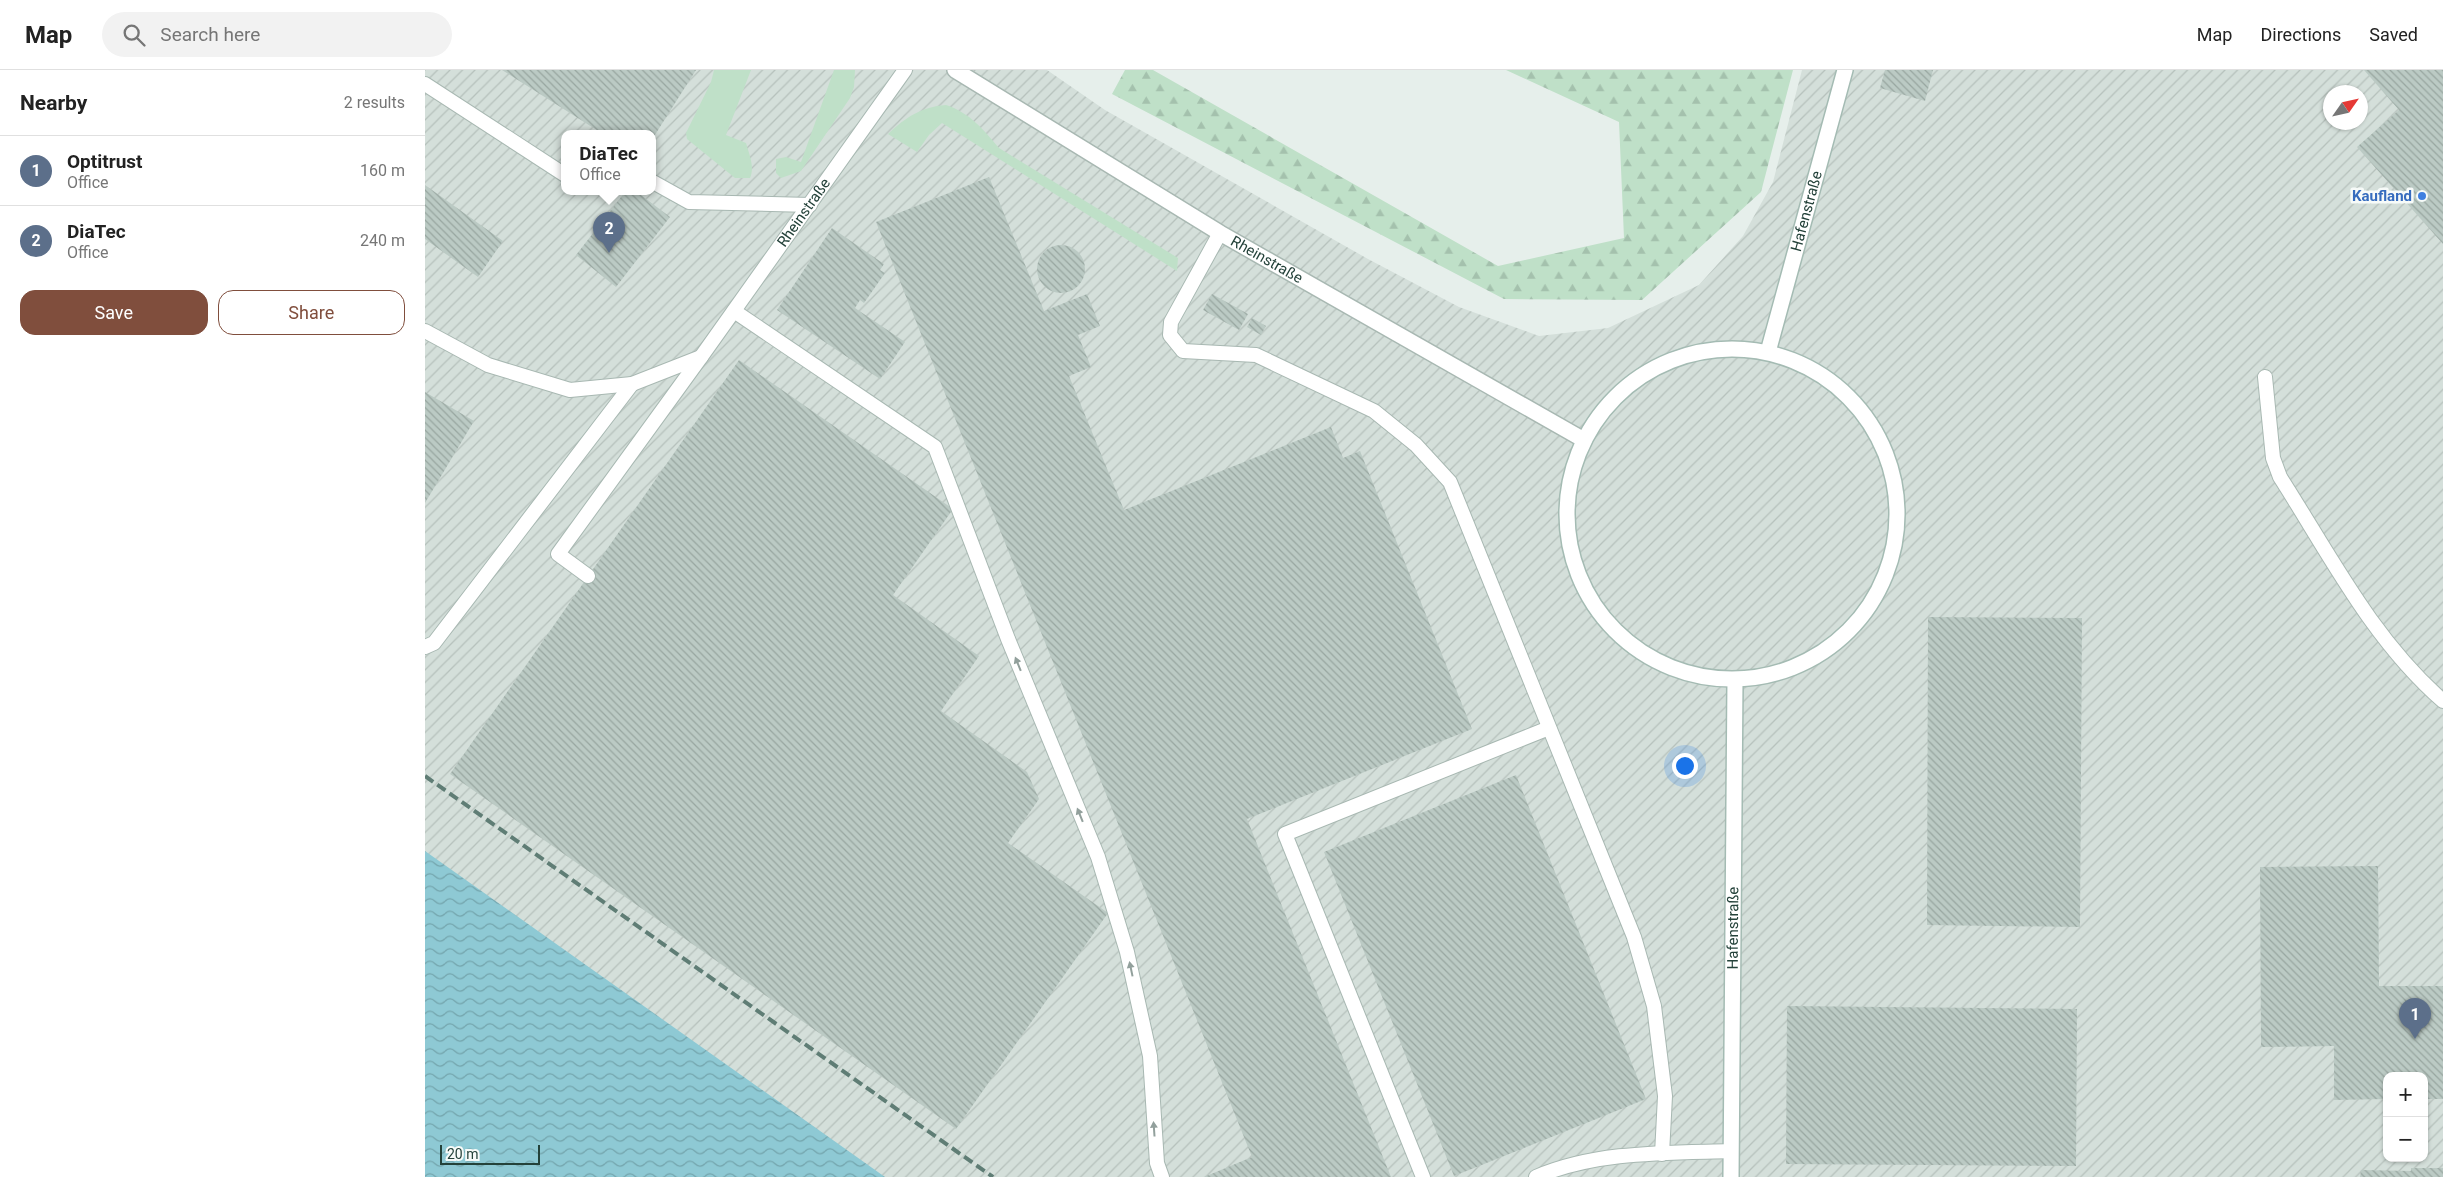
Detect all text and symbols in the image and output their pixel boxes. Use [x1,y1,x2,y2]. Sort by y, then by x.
search box [102,12,452,57]
text: Map [25,21,72,49]
icon: search [120,21,148,49]
text: Search here [160,23,260,46]
text: Map [2197,24,2232,45]
text: Directions [2260,24,2341,45]
text: Saved [2369,24,2418,45]
north arrow [2323,85,2368,130]
text: Nearby [20,91,87,115]
text: 2 results [344,93,405,112]
popup [561,130,656,195]
text: DiaTec [579,142,638,165]
text: Optitrust [67,150,142,173]
text: 1 [31,161,41,180]
text: 160 m [360,161,405,180]
text: Office [579,165,621,184]
street label: Hafenstraße [1787,169,1826,253]
text: Office [67,173,109,192]
street label: Rheinstraße [773,175,834,250]
place label: Kaufland [2352,187,2412,205]
marker: Kaufland [2416,190,2428,202]
pin: 2 [593,212,625,253]
text: DiaTec [67,220,126,243]
text: 2 [31,231,41,250]
text: 240 m [360,231,405,250]
street label: Rheinstraße [1228,232,1306,287]
text: Office [67,243,109,262]
button: Save [20,290,208,335]
button: Share [218,290,405,335]
one-way arrow [1014,657,1022,672]
your location [1672,753,1698,779]
one-way arrow [1076,807,1084,822]
street label: Hafenstraße [1724,887,1742,969]
one-way arrow [1126,961,1134,977]
pin: 1 [2399,998,2431,1039]
map controls [2383,1072,2428,1162]
button: + [2383,1072,2428,1117]
button: − [2383,1117,2428,1162]
one-way arrow [1150,1121,1158,1137]
scale bar [440,1142,540,1165]
text: 20 m [447,1146,479,1162]

